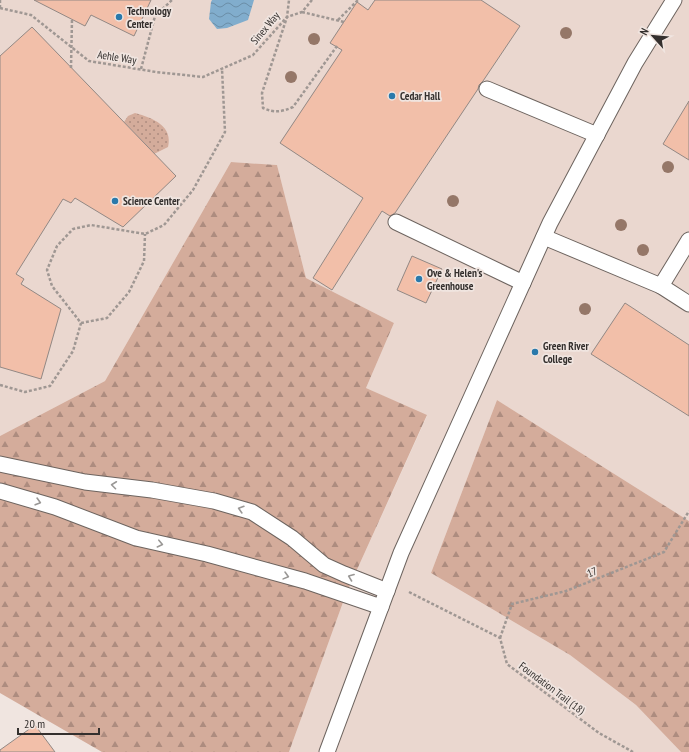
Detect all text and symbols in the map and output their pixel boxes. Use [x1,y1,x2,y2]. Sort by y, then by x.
place label: Technology Center [127,4,172,31]
street label: Sinex Way [247,8,283,47]
marker: Technology Center [114,12,124,22]
north arrow [633,16,673,56]
text: N [637,26,652,37]
street label: Aehle Way [97,47,138,67]
place label: Cedar Hall [400,89,440,103]
marker: Cedar Hall [387,91,397,101]
place label: Science Center [123,194,181,208]
marker: Science Center [110,196,120,206]
place label: Ove & Helen's Greenhouse [427,266,483,293]
marker: Ove & Helen's Greenhouse [414,274,424,284]
place label: Green River College [543,339,589,366]
marker: Green River College [530,347,540,357]
one-way arrow [111,481,117,490]
one-way arrow [34,497,41,506]
one-way arrow [238,505,245,514]
one-way arrow [157,539,164,547]
street label: 17 [585,564,599,580]
one-way arrow [282,571,289,580]
one-way arrow [347,574,354,582]
street label: Foundation Trail (18) [516,659,588,718]
scale bar [18,710,99,736]
text: 20 m [24,716,45,731]

